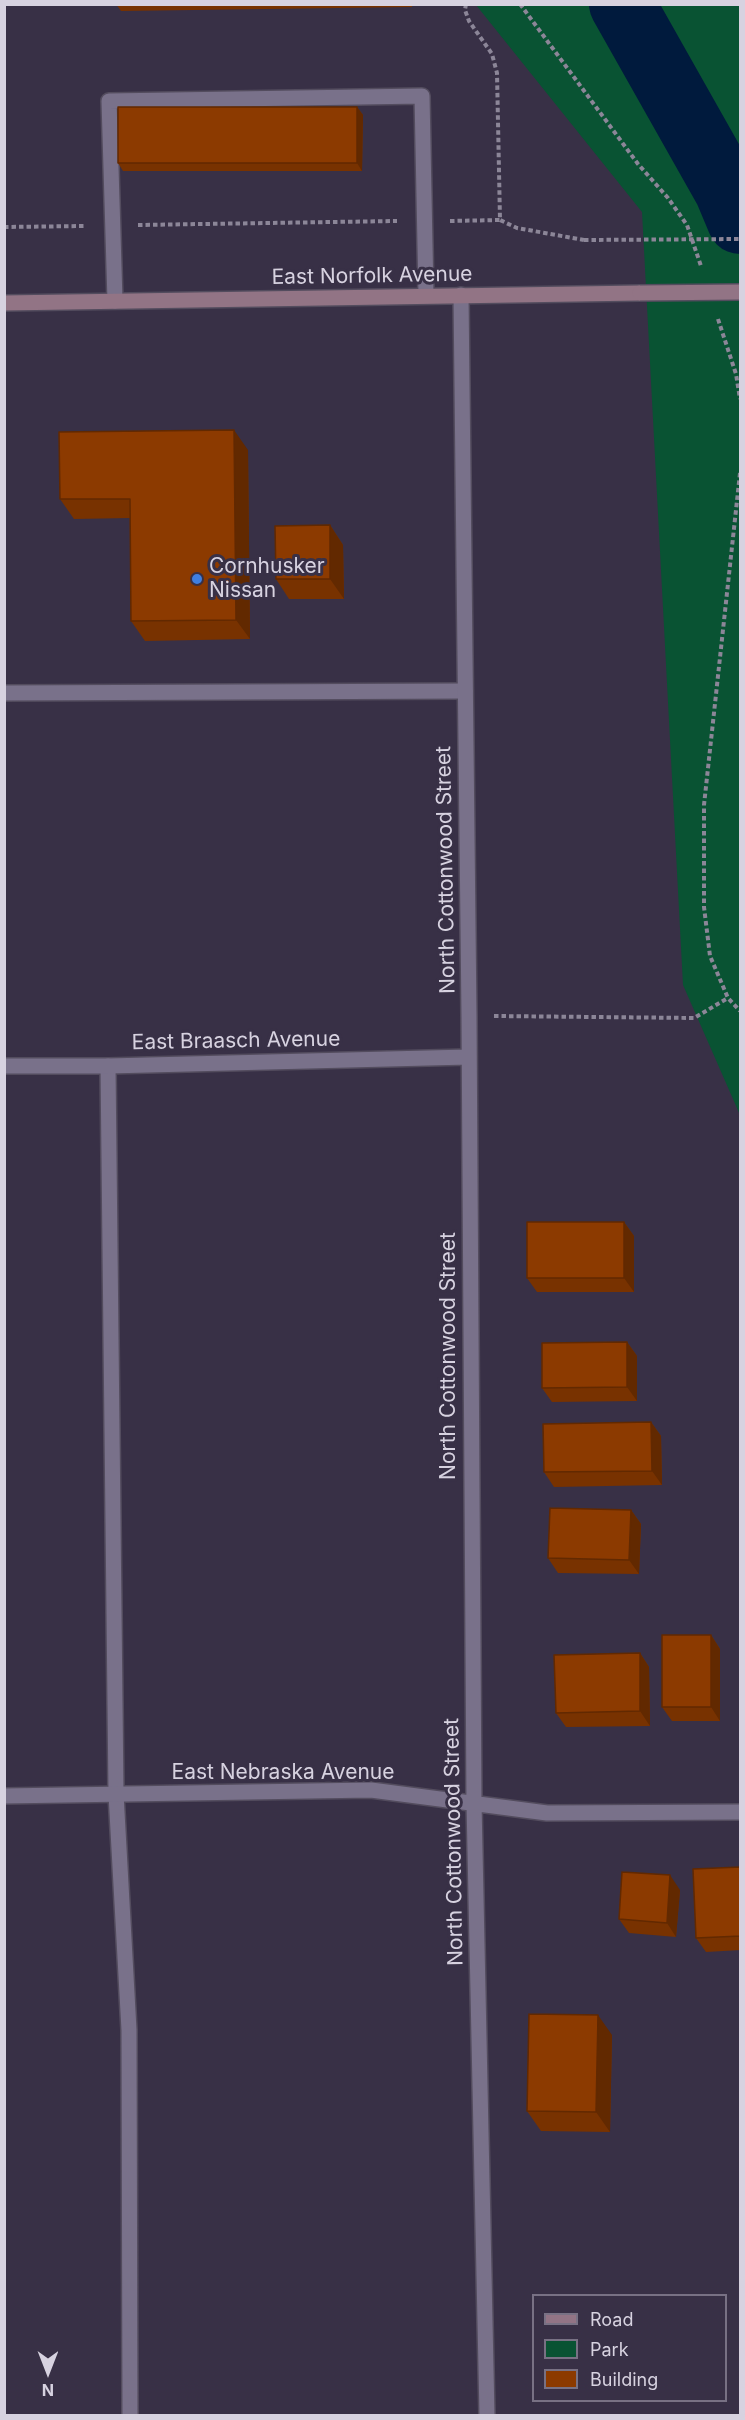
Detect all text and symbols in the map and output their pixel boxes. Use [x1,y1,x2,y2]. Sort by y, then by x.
street label: East Norfolk Avenue [271,262,473,290]
place label: Cornhusker Nissan [209,554,325,604]
marker: Cornhusker Nissan [190,572,204,586]
street label: North Cottonwood Street [431,746,461,994]
street label: East Braasch Avenue [131,1027,341,1055]
street label: North Cottonwood Street [436,1232,462,1480]
street label: North Cottonwood Street [439,1718,469,1966]
street label: East Nebraska Avenue [172,1760,394,1786]
legend [532,2294,727,2402]
text: Road [590,2309,633,2330]
text: Park [590,2339,629,2360]
north arrow [18,2342,78,2402]
text: Building [590,2369,658,2390]
text: N [42,2380,54,2400]

